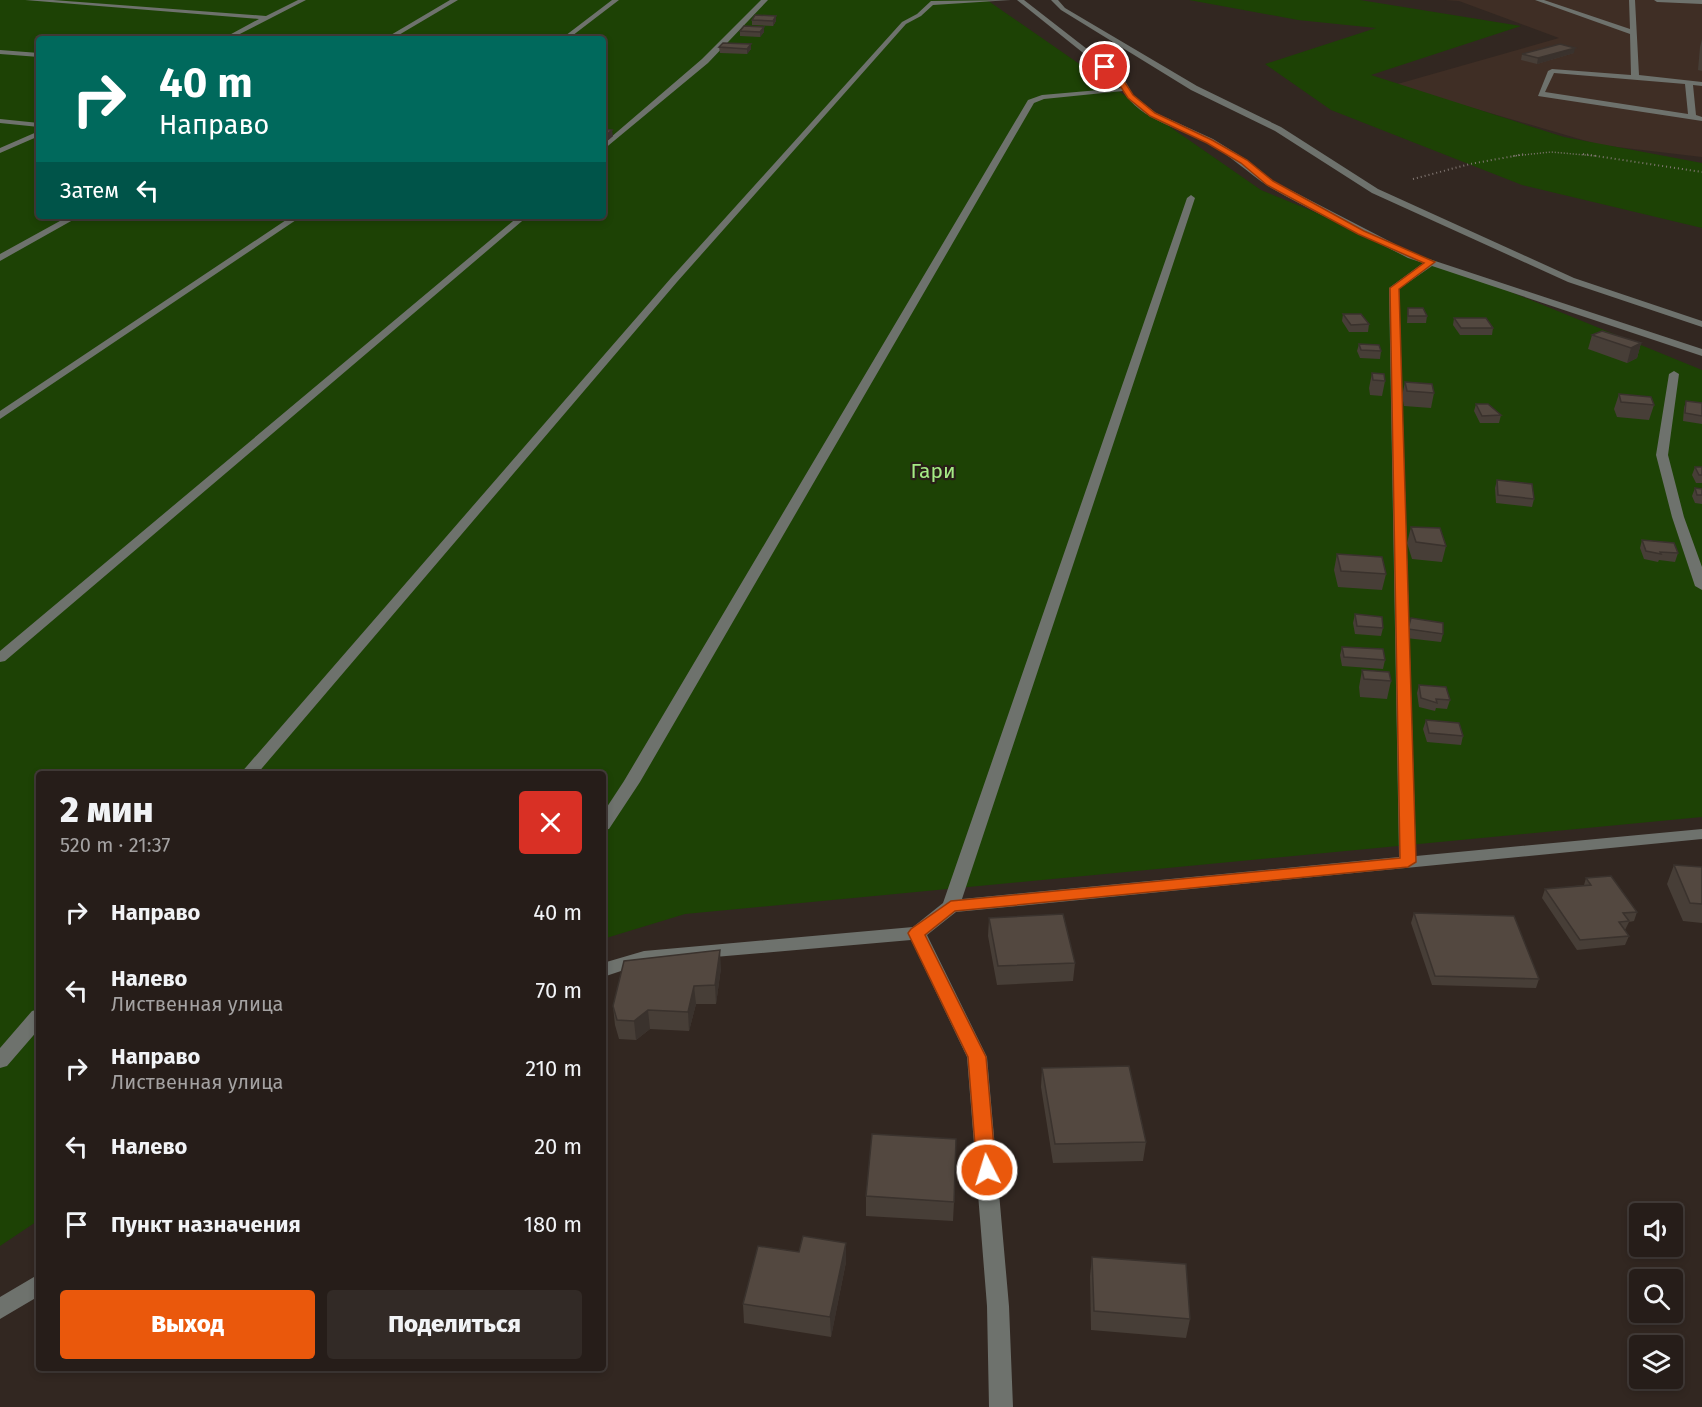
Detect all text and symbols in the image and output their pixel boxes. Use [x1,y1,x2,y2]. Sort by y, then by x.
pin [1079,41,1130,92]
icon: arrive [1088,50,1121,83]
text: 40 m [159,58,253,108]
icon: right [60,60,138,138]
text: Направо [159,109,269,141]
icon: left [131,174,164,207]
text: Затем [60,177,119,204]
park label: Гари [910,458,956,484]
text: 2 мин [60,788,153,832]
button: close [519,791,582,854]
text: 520 m · 21:37 [60,833,170,857]
icon: right [60,896,93,929]
text: Направо [111,899,200,926]
text: 40 m [533,899,582,926]
text: Налево [111,965,187,992]
icon: left [60,974,93,1007]
text: 70 m [536,977,582,1004]
text: Лиственная улица [111,992,284,1016]
text: Направо [111,1043,200,1070]
icon: right [60,1052,93,1085]
text: 210 m [525,1055,582,1082]
text: Лиственная улица [111,1070,284,1094]
icon: left [60,1130,93,1163]
text: Налево [111,1133,187,1160]
text: 20 m [534,1133,582,1160]
position arrow [955,1138,1019,1202]
map controls [1629,1203,1683,1389]
button: sound [1629,1203,1683,1257]
icon: arrive [60,1208,93,1241]
text: Пункт назначения [111,1211,301,1238]
text: 180 m [523,1211,582,1238]
button: search [1629,1269,1683,1323]
button: Выход [60,1290,315,1359]
button: Поделиться [327,1290,582,1359]
button: layers [1629,1335,1683,1389]

